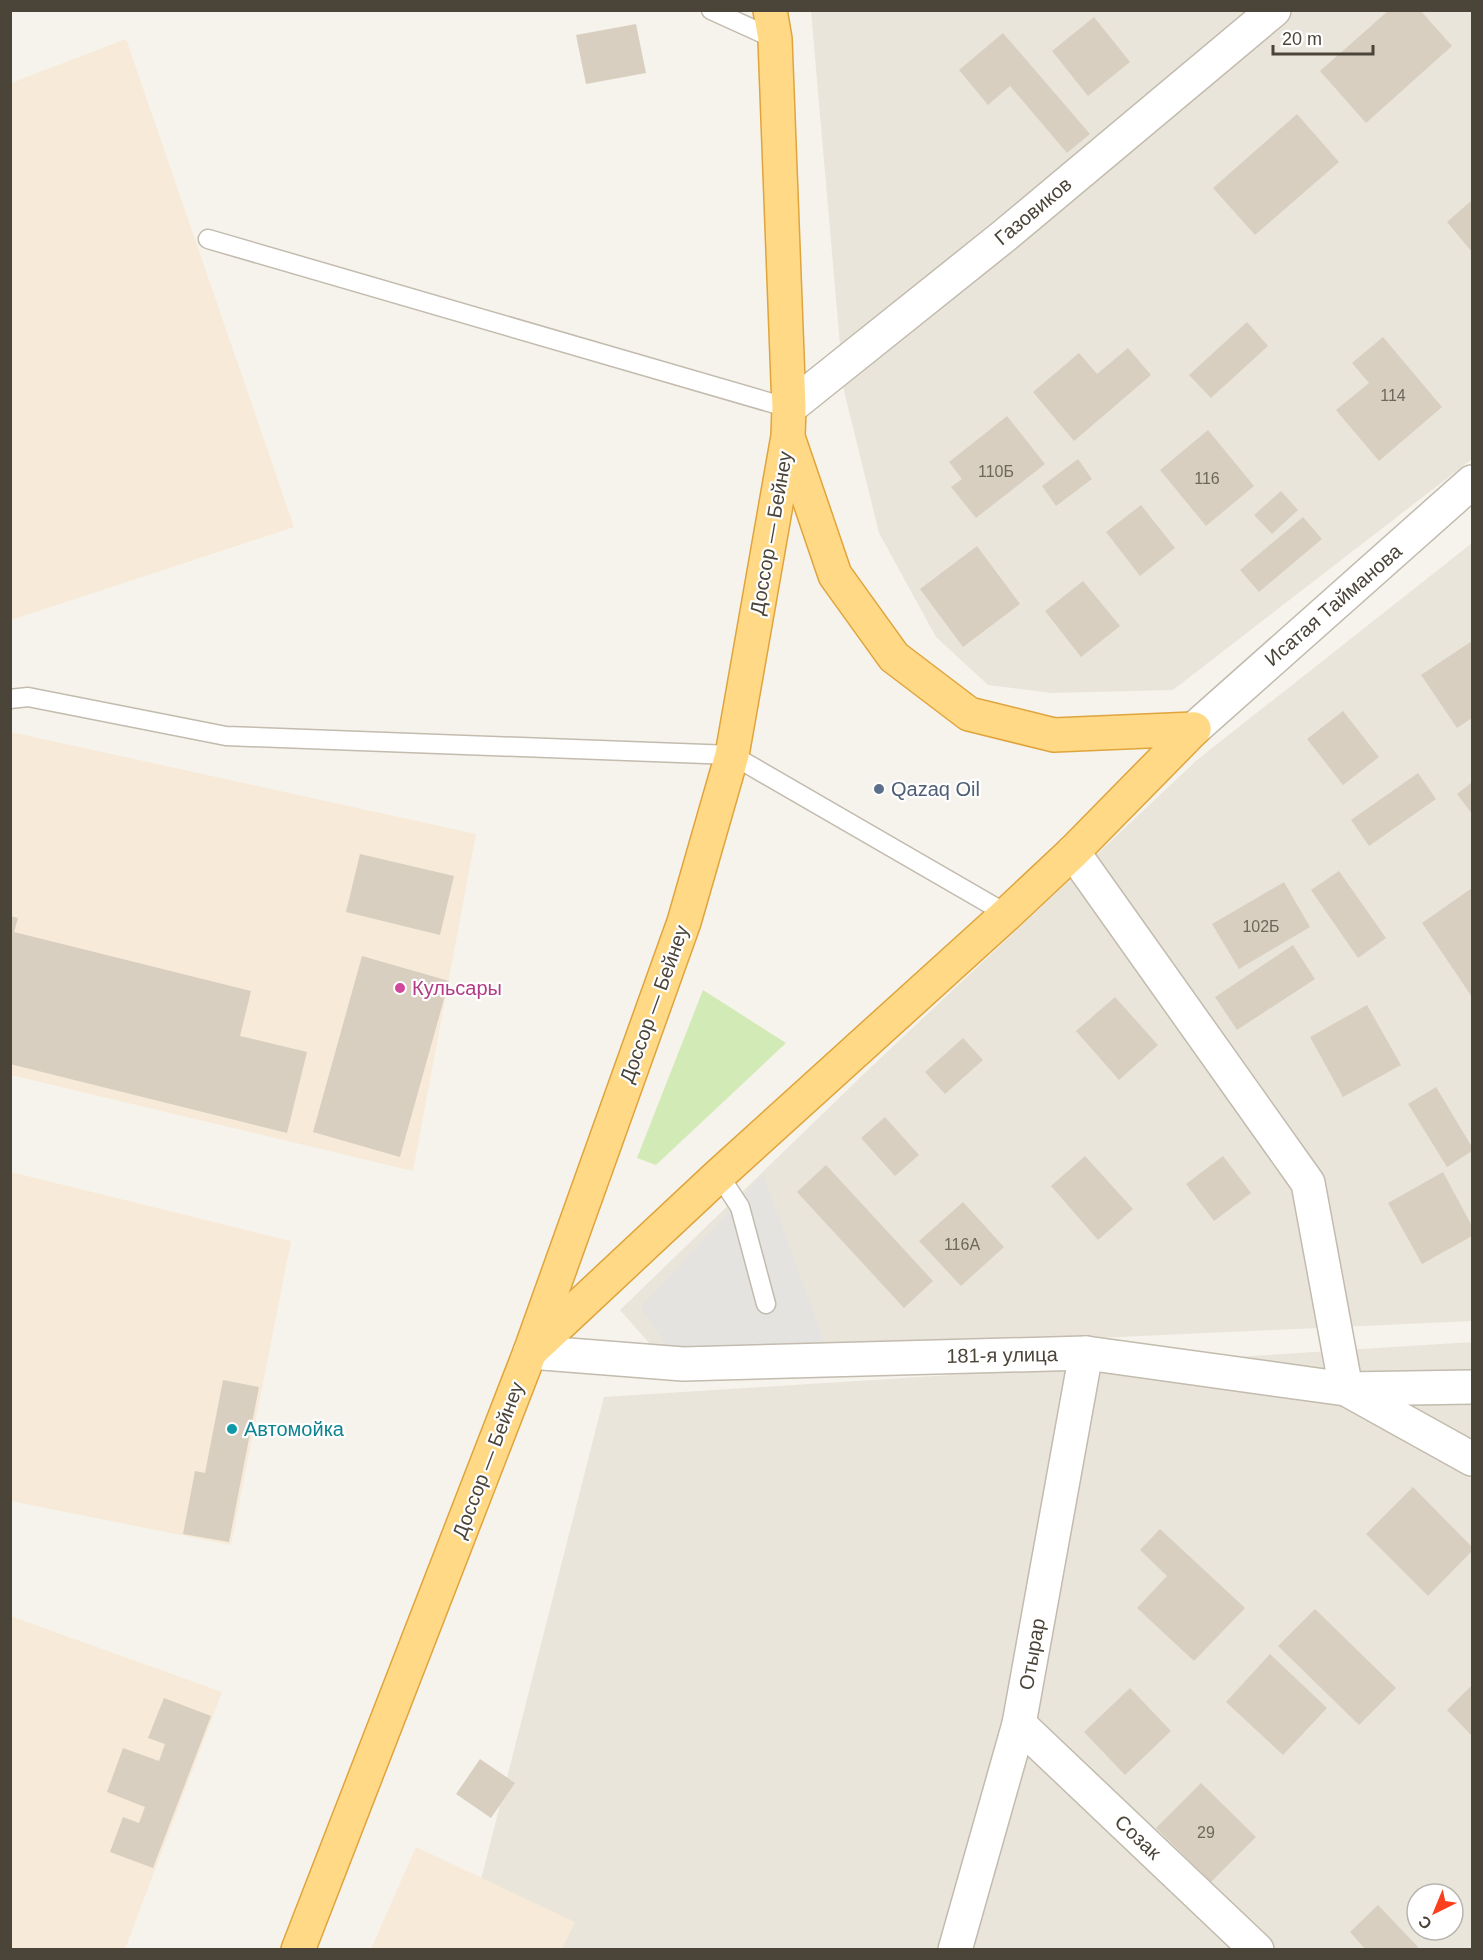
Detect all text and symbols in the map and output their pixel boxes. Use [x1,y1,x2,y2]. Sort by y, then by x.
scale bar [1273,18,1374,56]
text: 20 m [1282,29,1322,49]
street label: Газовиков [990,173,1076,249]
house number: 114 [1380,387,1406,404]
street label: Доссор — Бейнеу [746,449,796,617]
house number: 110Б [978,463,1014,480]
house number: 116 [1194,470,1220,487]
street label: Исатая Тайманова [1260,539,1406,670]
place label: Qazaq Oil [891,778,980,800]
marker: Qazaq Oil [872,782,886,796]
house number: 102Б [1242,918,1280,935]
street label: Доссор — Бейнеу [615,922,693,1086]
place label: Кульсары [412,977,502,999]
marker: Кульсары [393,981,407,995]
house number: 116А [944,1236,980,1253]
street label: 181-я улица [946,1343,1059,1367]
street label: Доссор — Бейнеу [448,1379,528,1541]
place label: Автомойка [244,1418,345,1440]
marker: Автомойка [225,1422,239,1436]
street label: Отырар [1015,1616,1049,1692]
street label: Созак [1111,1810,1166,1864]
house number: 29 [1197,1824,1215,1841]
north arrow [1405,1882,1465,1942]
text: С [1415,1912,1435,1933]

